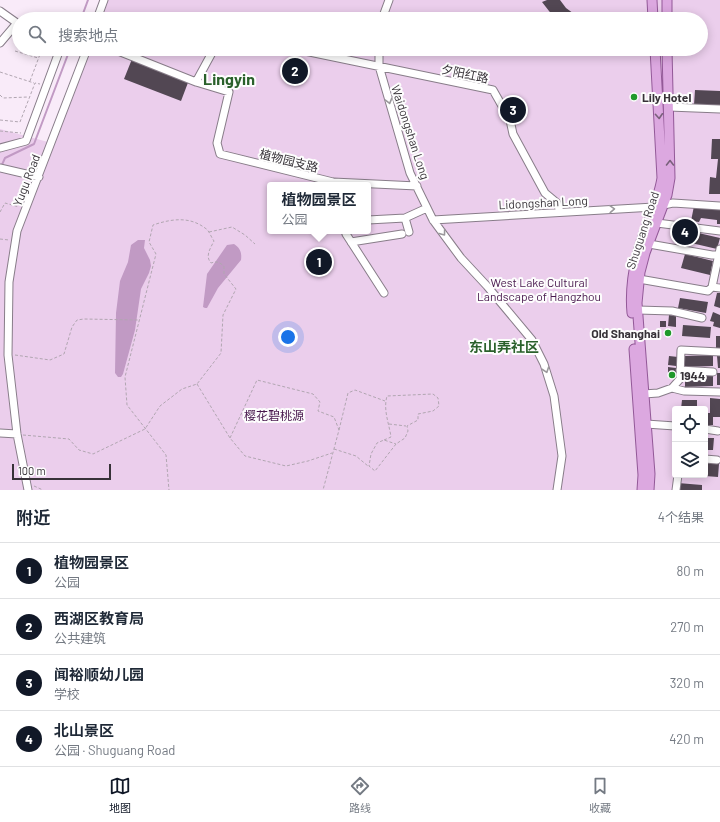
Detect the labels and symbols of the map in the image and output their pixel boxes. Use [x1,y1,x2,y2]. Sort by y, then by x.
pin: 2 [282,56,308,86]
street label: 夕阳红路 [440,61,490,85]
district label: Lingyin [203,69,255,88]
street label: Waidongshan Long [389,83,433,181]
place label: Lily Hotel [642,90,691,104]
marker: Lily Hotel [629,92,639,102]
pin: 3 [500,95,526,125]
one-way arrow [384,97,393,104]
one-way arrow [655,113,664,119]
street label: 植物园支路 [258,146,320,174]
street label: Yugu Road [10,152,42,208]
one-way arrow [666,160,674,166]
street label: Shuguang Road [623,189,661,271]
street label: Lidongshan Long [498,193,588,211]
one-way arrow [609,205,615,214]
pin: 4 [672,217,698,247]
one-way arrow [438,229,446,236]
pin: 1 [306,247,332,277]
park label: West Lake Cultural Landscape of Hangzhou [477,275,601,303]
place label: Old Shanghai [591,326,660,340]
your location [278,327,298,347]
marker: Old Shanghai [663,328,673,338]
district label: 东山弄社区 [469,338,539,355]
one-way arrow [541,366,549,373]
place label: 1944 [680,368,705,382]
marker: 1944 [667,370,677,380]
park label: 樱花碧桃源 [244,408,304,422]
scale bar [12,462,111,481]

